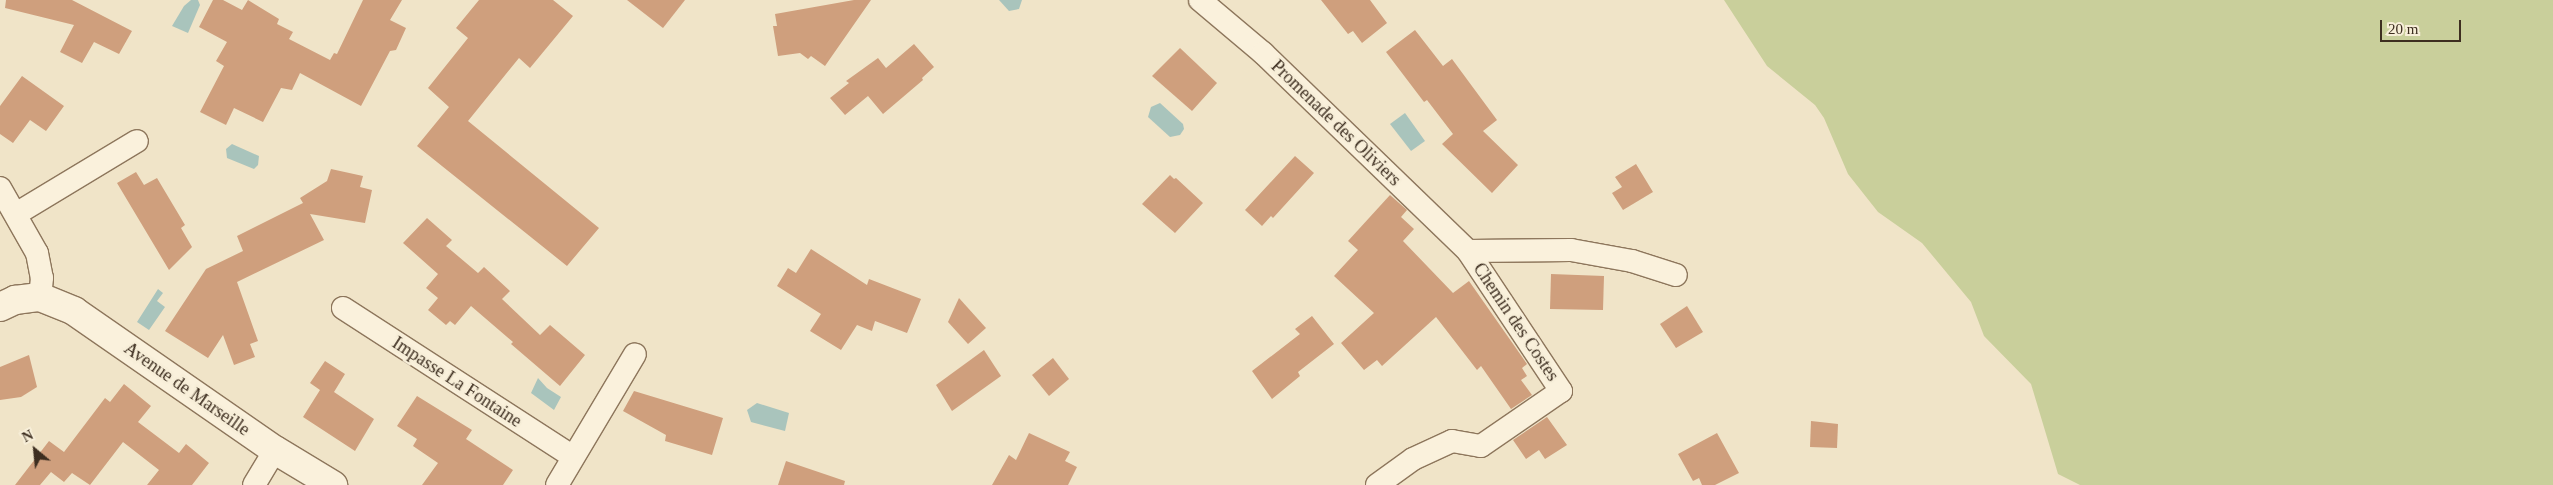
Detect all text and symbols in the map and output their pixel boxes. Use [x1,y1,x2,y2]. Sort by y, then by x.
scale bar [2383,10,2464,42]
text: 20 m [2388,21,2418,37]
street label: Promenade des Oliviers [1267,56,1405,190]
street label: Chemin des Costes [1468,259,1564,385]
street label: Impasse La Fontaine [388,332,526,432]
street label: Avenue de Marseille [120,338,254,440]
north arrow [10,425,60,475]
text: N [20,427,36,445]

